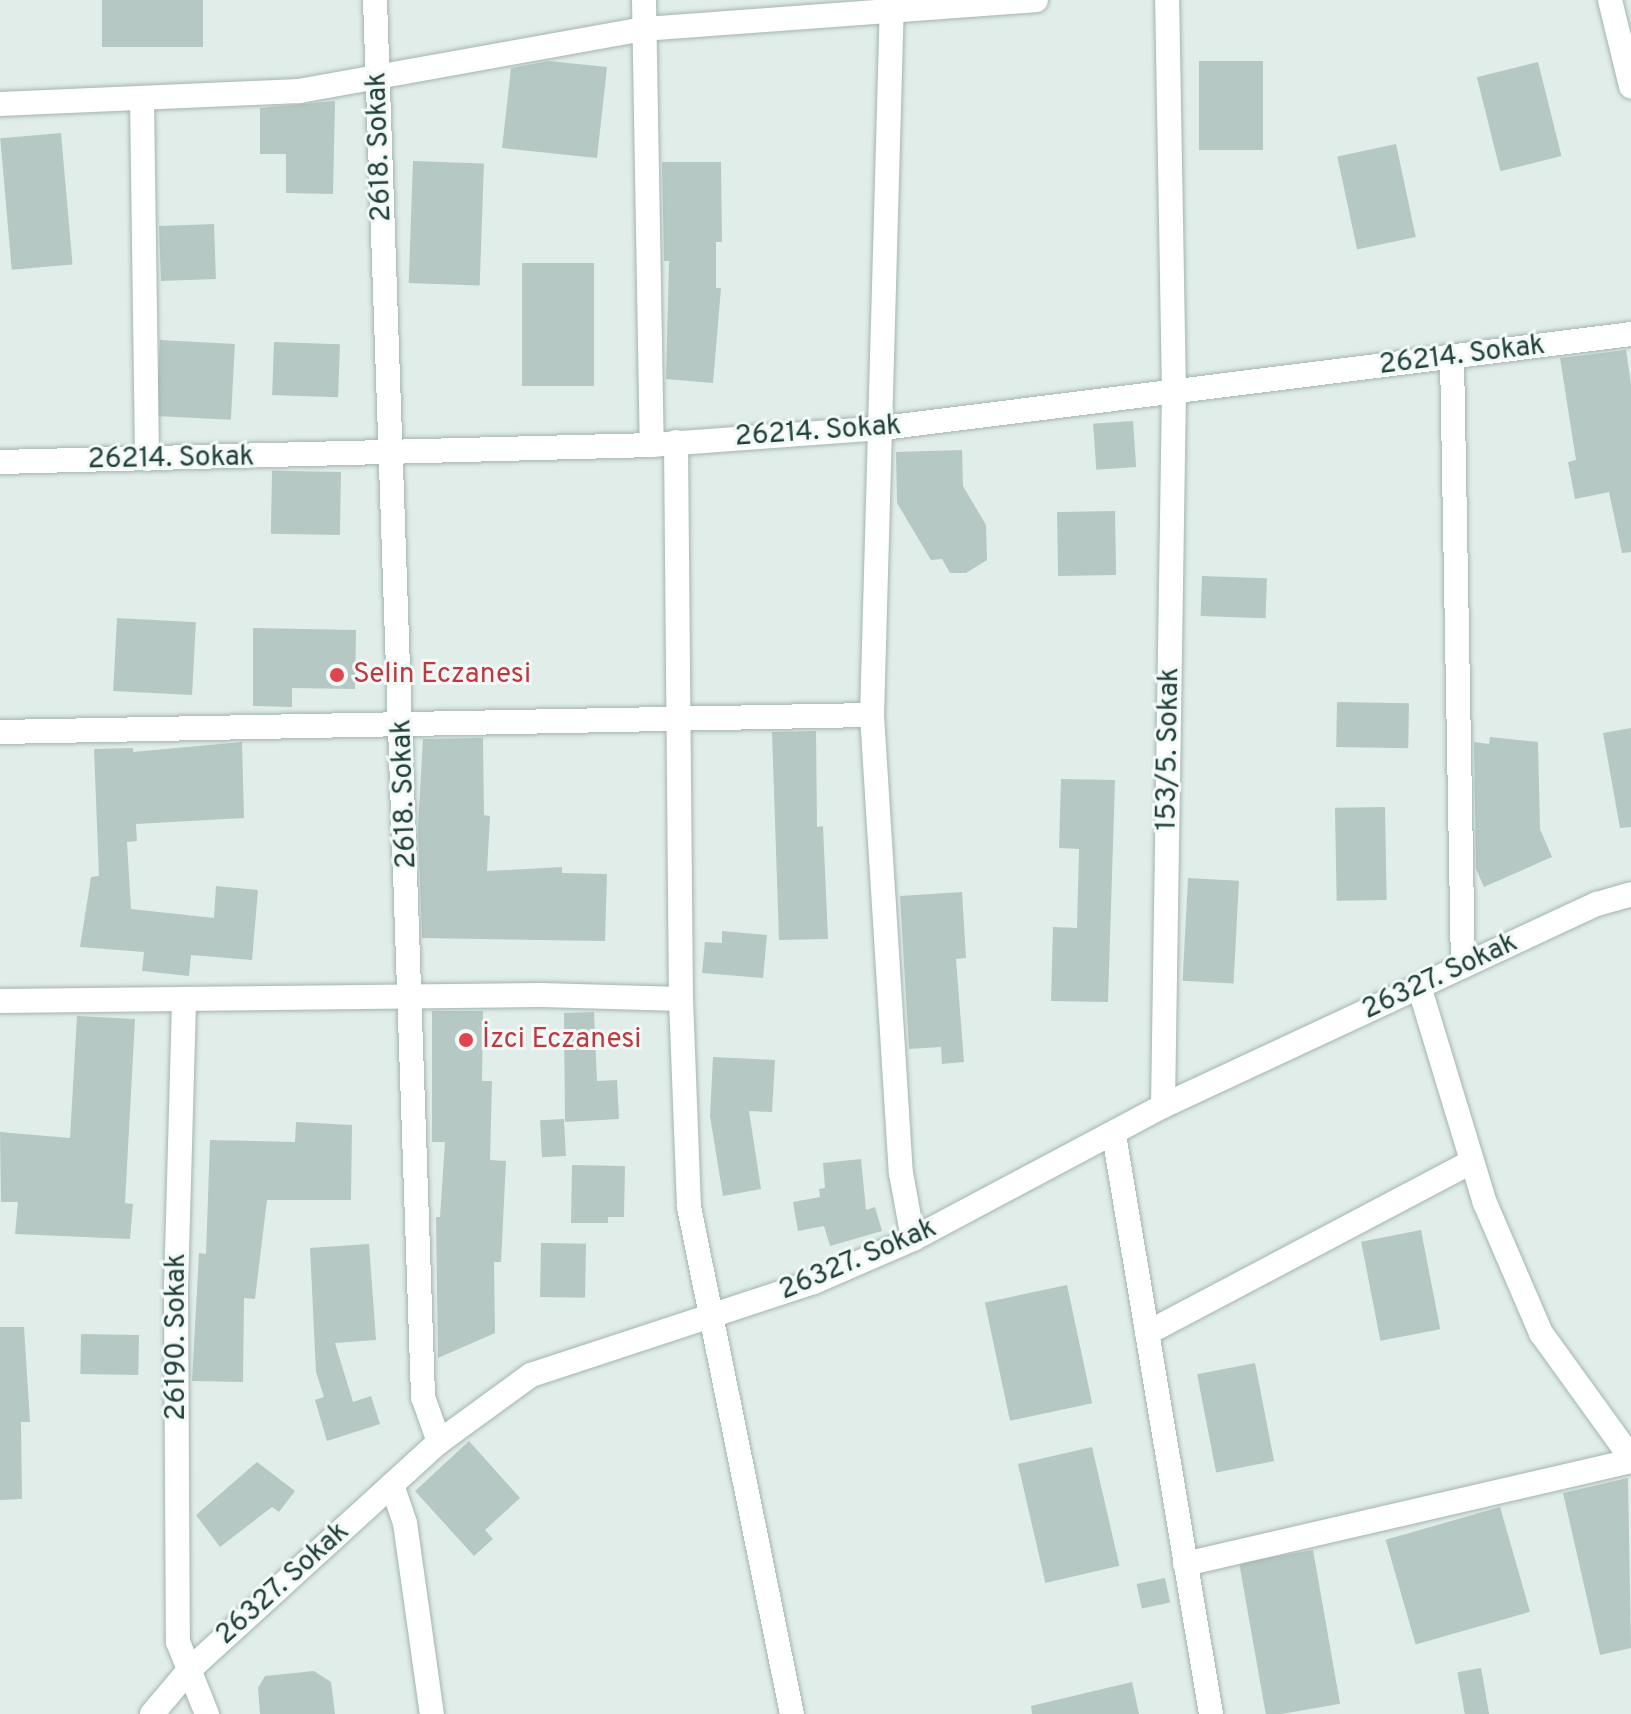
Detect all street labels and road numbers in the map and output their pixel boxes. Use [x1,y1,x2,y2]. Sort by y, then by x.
street label: 2618. Sokak [361,72,399,222]
street label: 26214. Sokak [1377,329,1547,383]
street label: 26214. Sokak [734,409,902,455]
street label: 26214. Sokak [87,441,255,477]
street label: 153/5. Sokak [1151,667,1187,831]
street label: 2618. Sokak [386,719,424,869]
street label: 26327. Sokak [1357,926,1523,1028]
street label: 26327. Sokak [774,1212,942,1308]
street label: 26190. Sokak [160,1253,194,1421]
street label: 26327. Sokak [210,1516,356,1652]

